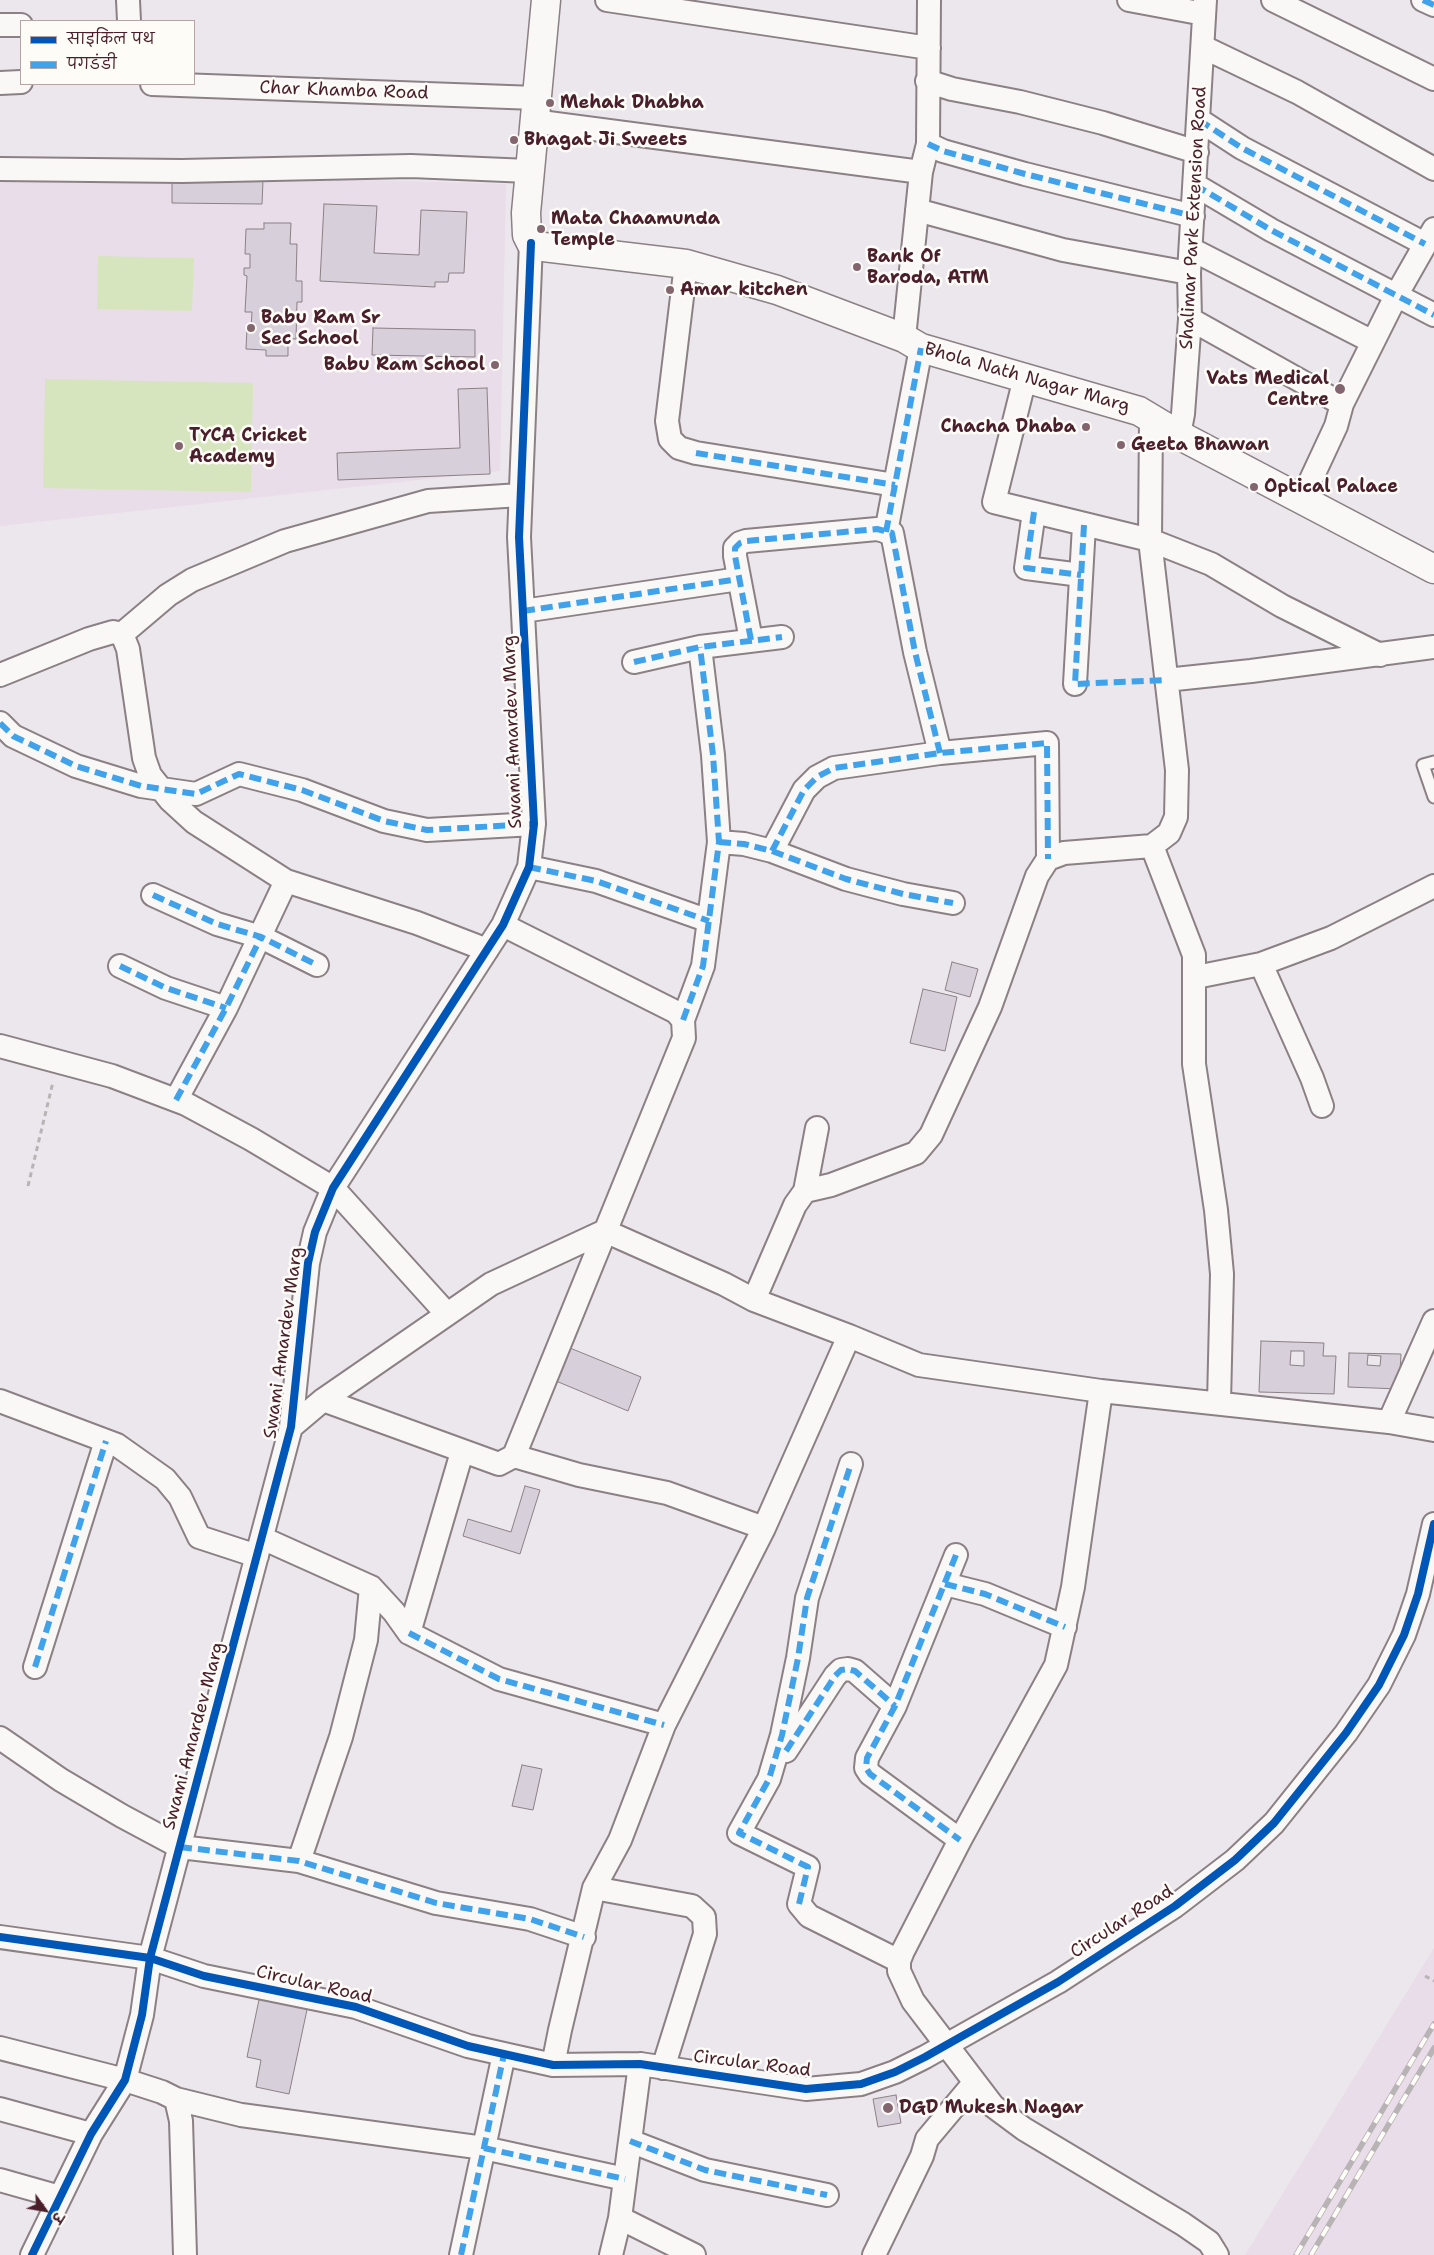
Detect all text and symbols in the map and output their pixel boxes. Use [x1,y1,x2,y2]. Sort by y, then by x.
legend [20,20,195,85]
text: साइकिल पथ [67,29,154,49]
text: पगडंडी [67,54,117,74]
street label: Char Khamba Road [259,77,429,105]
street label: Shalimar Park Extension Road [1176,86,1212,350]
place label: Mehak Dhabha [560,92,704,114]
marker: Mehak Dhabha [544,97,556,109]
place label: Bhagat Ji Sweets [524,129,687,151]
marker: Bhagat Ji Sweets [508,134,520,146]
place label: Mata Chaamunda Temple [551,208,720,250]
marker: Mata Chaamunda Temple [535,223,547,235]
place label: Bank Of Baroda, ATM [867,246,989,288]
marker: Bank Of Baroda, ATM [851,261,863,273]
place label: Amar kitchen [680,279,808,301]
marker: Amar kitchen [664,284,676,296]
place label: Babu Ram Sr Sec School [261,307,381,350]
marker: Babu Ram Sr Sec School [245,322,257,334]
street label: Bhola Nath Nagar Marg [922,338,1132,418]
place label: Babu Ram School [324,354,485,376]
marker: Babu Ram School [489,359,501,371]
place label: Vats Medical Centre [1206,368,1329,410]
marker: Vats Medical Centre [1333,382,1347,396]
place label: Chacha Dhaba [941,416,1076,438]
marker: Chacha Dhaba [1080,421,1092,433]
place label: TYCA Cricket Academy [189,425,307,468]
place label: Geeta Bhawan [1131,434,1269,456]
marker: Geeta Bhawan [1115,439,1127,451]
marker: TYCA Cricket Academy [173,440,185,452]
place label: Optical Palace [1264,476,1398,498]
marker: Optical Palace [1248,481,1260,493]
street label: Swami Amardev Marg [499,635,527,829]
street label: Swami Amardev Marg [260,1246,308,1440]
street label: Swami Amardev Marg [159,1640,229,1832]
street label: Circular Road [1066,1881,1178,1963]
street label: Circular Road [254,1961,374,2009]
street label: Circular Road [692,2046,812,2082]
place label: DGD Mukesh Nagar [899,2097,1084,2119]
marker: DGD Mukesh Nagar [881,2101,895,2115]
north arrow [20,2185,70,2235]
text: उ [48,2209,68,2227]

